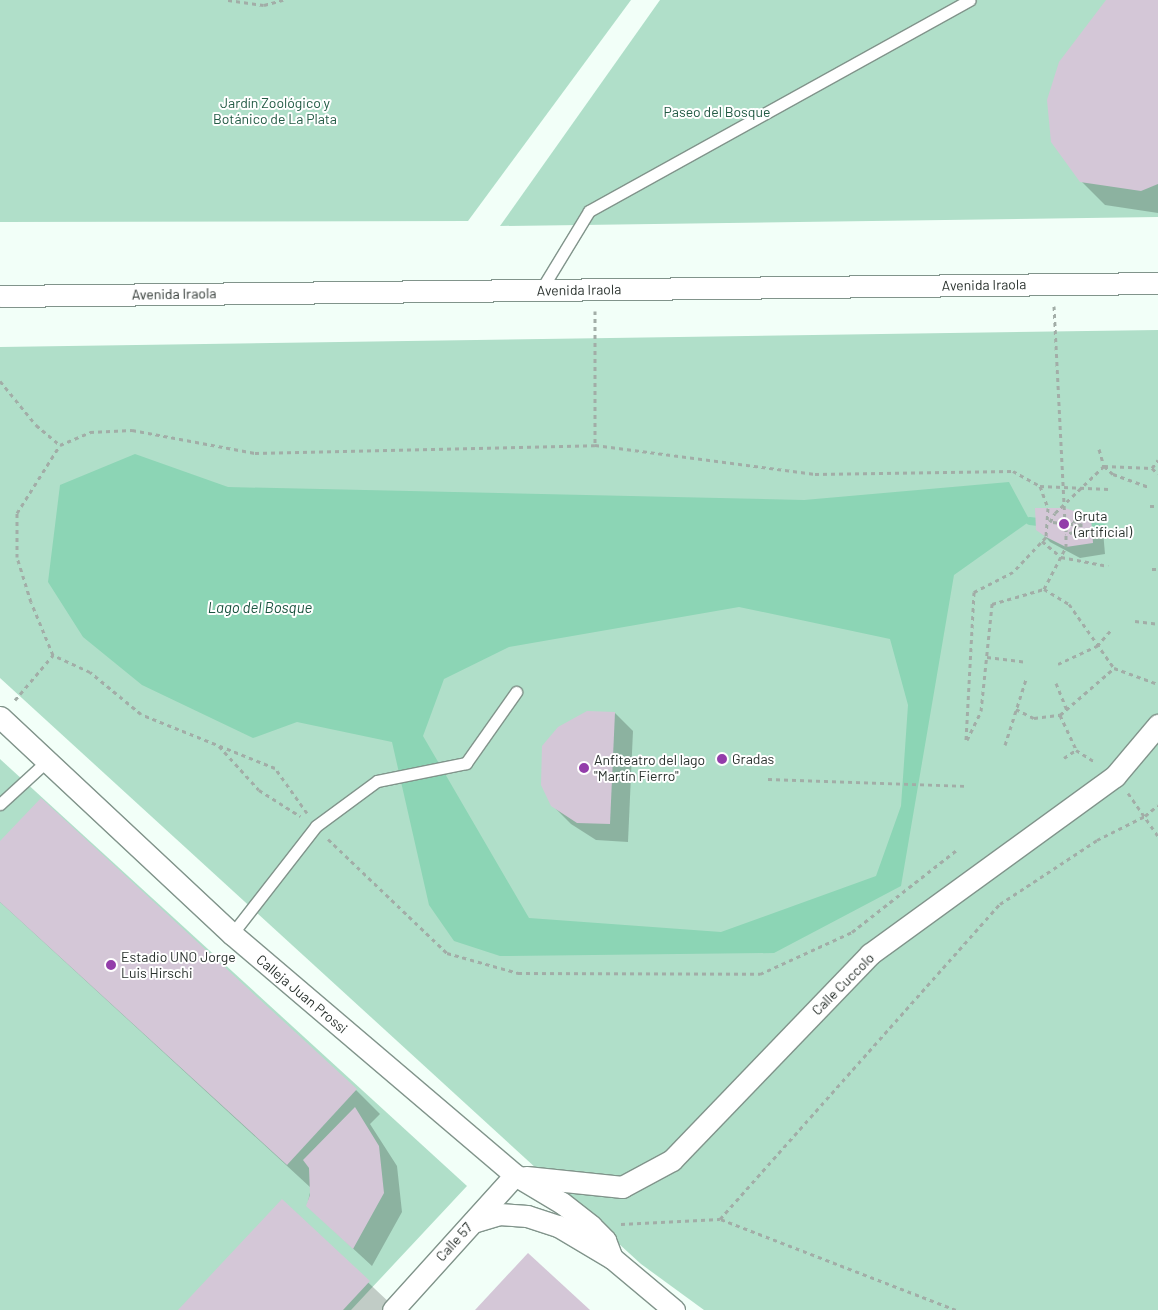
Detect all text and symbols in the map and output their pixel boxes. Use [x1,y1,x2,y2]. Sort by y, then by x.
park label: Jardín Zoológico y Botánico de La Plata [213,95,337,128]
park label: Paseo del Bosque [664,104,770,120]
street label: Avenida Iraola [942,276,1026,294]
street label: Avenida Iraola [537,281,621,299]
street label: Avenida Iraola [132,285,216,303]
place label: Gruta (artificial) [1074,508,1132,540]
marker: Gruta (artificial) [1058,518,1070,530]
water label: Lago del Bosque [208,599,312,617]
place label: Gradas [732,751,774,767]
place label: Anfiteatro del lago "Martín Fierro" [594,752,705,784]
marker: Gradas [716,753,728,765]
marker: Anfiteatro del lago "Martín Fierro" [578,762,590,774]
place label: Estadio UNO Jorge Luis Hirschi [121,949,236,982]
street label: Calle Cuccolo [808,949,878,1019]
street label: Calleja Juan Prossi [253,951,351,1037]
marker: Estadio UNO Jorge Luis Hirschi [105,959,117,971]
street label: Calle 57 [432,1219,476,1265]

